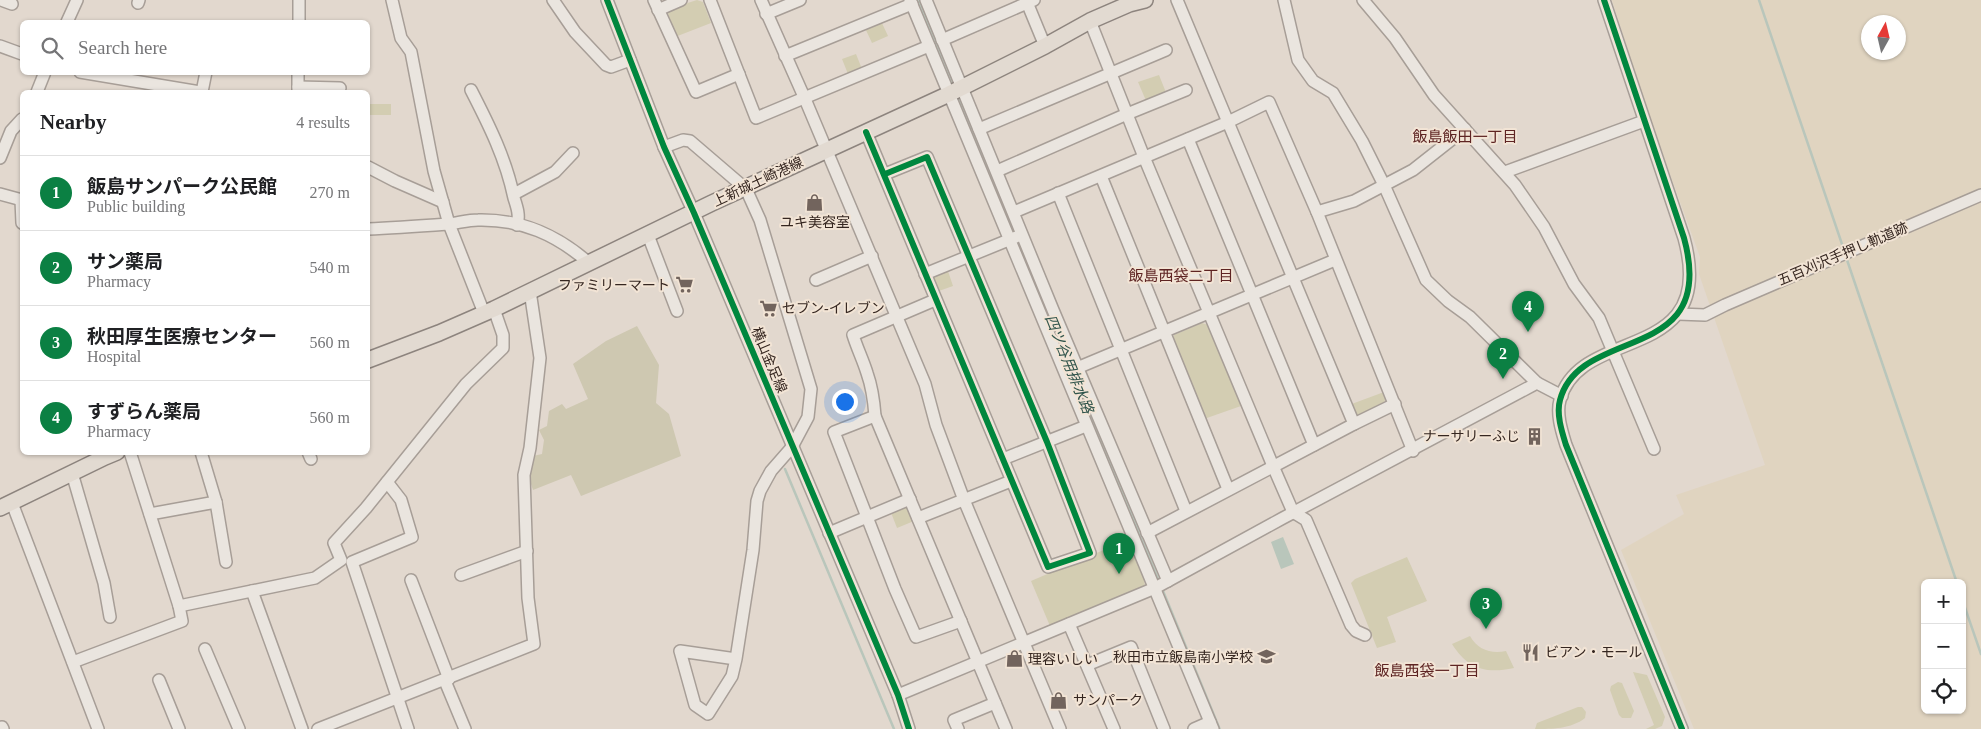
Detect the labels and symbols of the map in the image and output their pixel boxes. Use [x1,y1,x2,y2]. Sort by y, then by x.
north arrow [1861,15,1906,60]
district label: 飯島飯田一丁目 [1412,129,1518,145]
street label: 上新城土崎港線 [710,154,806,210]
shop icon: ユキ美容室 [805,192,825,212]
place label: ユキ美容室 [780,215,850,230]
street label: 五百刈沢手押し軌道跡 [1775,219,1910,288]
district label: 飯島西袋二丁目 [1128,267,1234,284]
supermarket icon: ファミリーマート [674,275,694,295]
place label: ファミリーマート [558,278,670,293]
pin: 4 [1512,291,1544,332]
supermarket icon: セブン-イレブン [758,298,778,318]
place label: セブン-イレブン [782,300,885,316]
water label: 四ツ谷用排水路 [1042,312,1097,418]
street label: 横山金足線 [748,325,790,395]
pin: 2 [1487,338,1519,379]
your location [832,389,858,415]
building icon: ナーサリーふじ [1524,426,1544,446]
place label: ナーサリーふじ [1423,429,1520,444]
pin: 1 [1103,533,1135,574]
pin: 3 [1470,588,1502,629]
restaurant icon: ビアン・モール [1521,642,1541,662]
place label: ビアン・モール [1545,645,1642,660]
school or university icon: 秋田市立飯島南小学校 [1257,647,1277,667]
shop icon: 理容いしい [1004,649,1024,669]
place label: 秋田市立飯島南小学校 [1113,650,1253,665]
place label: 理容いしい [1028,652,1098,667]
district label: 飯島西袋一丁目 [1374,662,1480,679]
shop icon: サンパーク [1049,690,1069,710]
place label: サンパーク [1073,693,1143,708]

